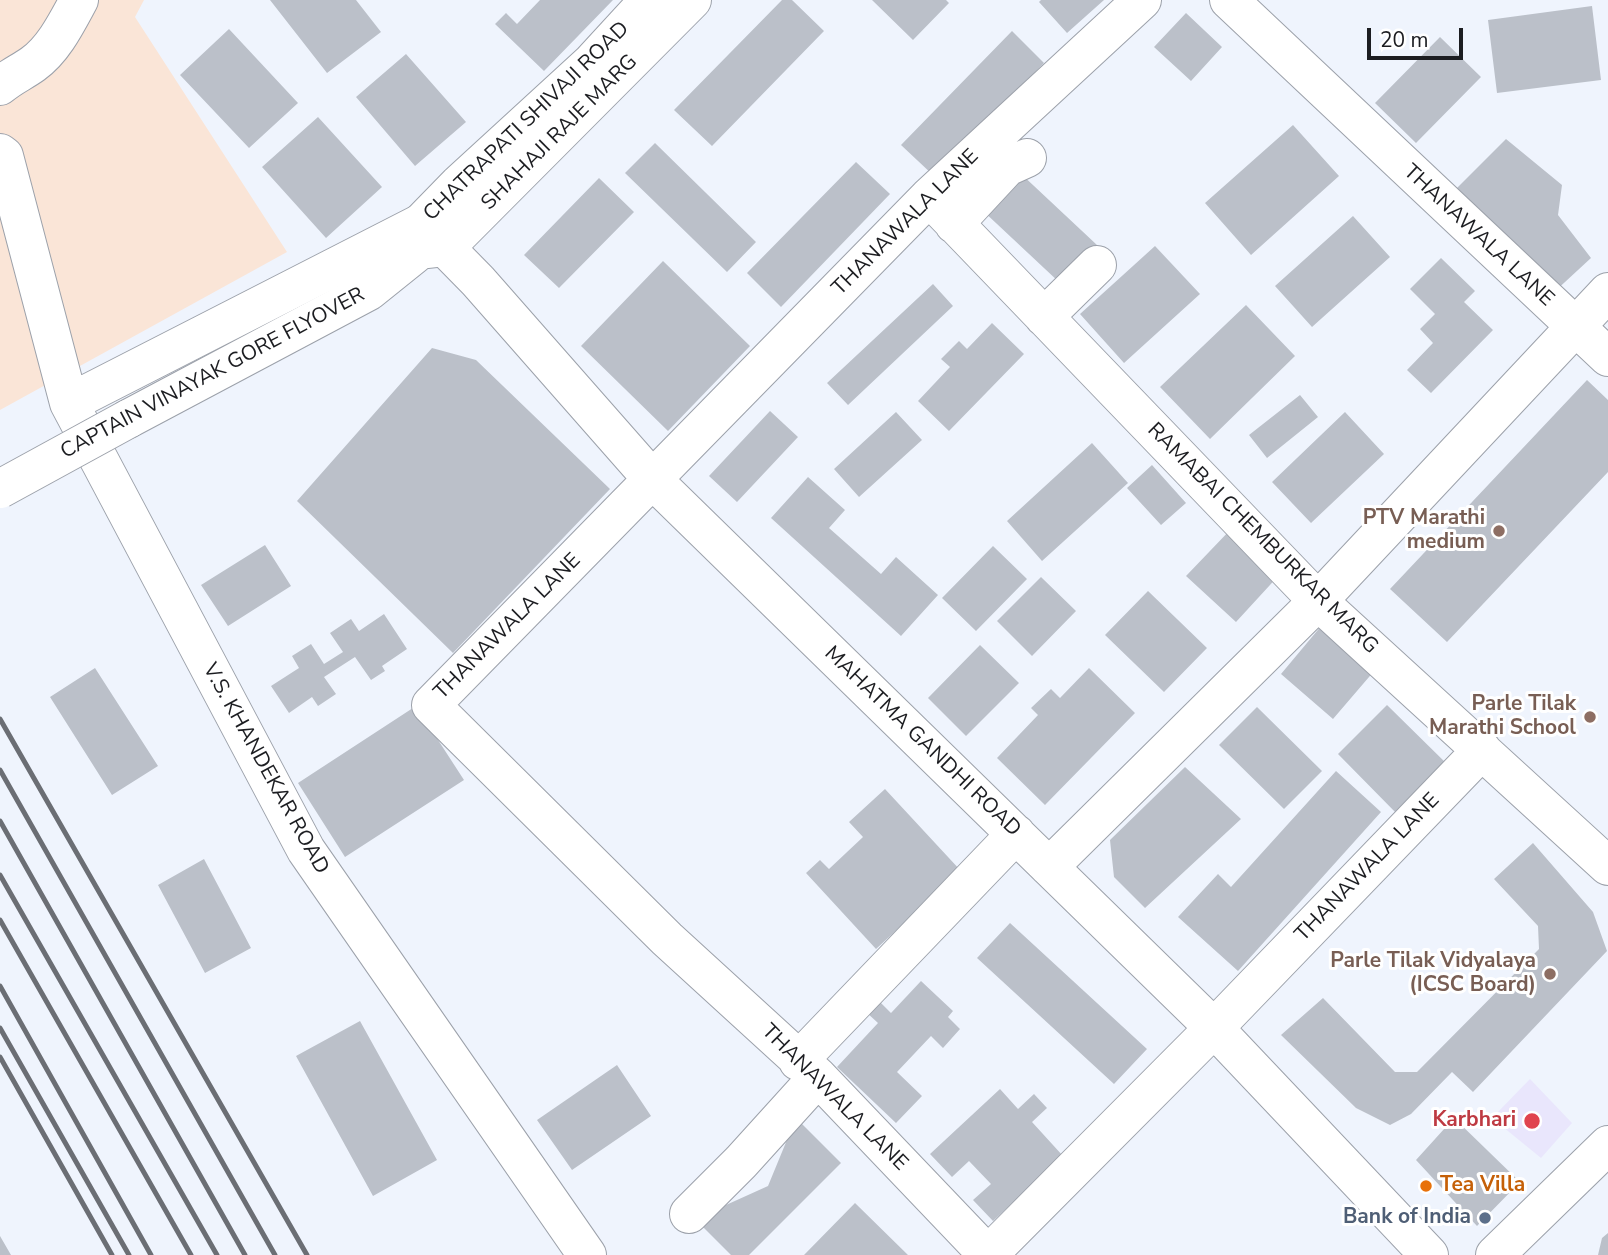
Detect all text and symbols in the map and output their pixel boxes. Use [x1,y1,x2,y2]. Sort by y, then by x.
scale bar [1370,14,1466,58]
street label: CHATRAPATI SHIVAJI ROAD [419,17,635,227]
text: 20 m [1380,26,1429,54]
street label: SHAHAJI RAJE MARG [477,50,643,216]
street label: THANAWALA LANE [828,145,984,301]
street label: THANAWALA LANE [1397,160,1559,312]
street label: CAPTAIN VINAYAK GORE FLYOVER [57,283,369,465]
street label: RAMABAI CHEMBURKAR MARG [1141,418,1383,660]
place label: PTV Marathi medium [1363,506,1485,556]
marker: PTV Marathi medium [1491,523,1507,539]
street label: THANAWALA LANE [430,549,586,705]
street label: MAHATMA GANDHI ROAD [819,641,1025,843]
street label: V.S. KHANDEKAR ROAD [197,659,333,879]
place label: Parle Tilak Marathi School [1429,692,1576,742]
marker: Parle Tilak Marathi School [1582,709,1598,725]
street label: THANAWALA LANE [1291,789,1445,947]
place label: Parle Tilak Vidyalaya (ICSC Board) [1330,949,1536,999]
marker: Parle Tilak Vidyalaya (ICSC Board) [1542,966,1558,982]
street label: THANAWALA LANE [756,1020,912,1176]
place label: Karbhari [1432,1108,1516,1134]
marker: Karbhari [1522,1111,1542,1131]
place label: Tea Villa [1440,1173,1525,1199]
marker: Tea Villa [1418,1178,1434,1194]
place label: Bank of India [1343,1205,1471,1231]
marker: Bank of India [1477,1210,1493,1226]

